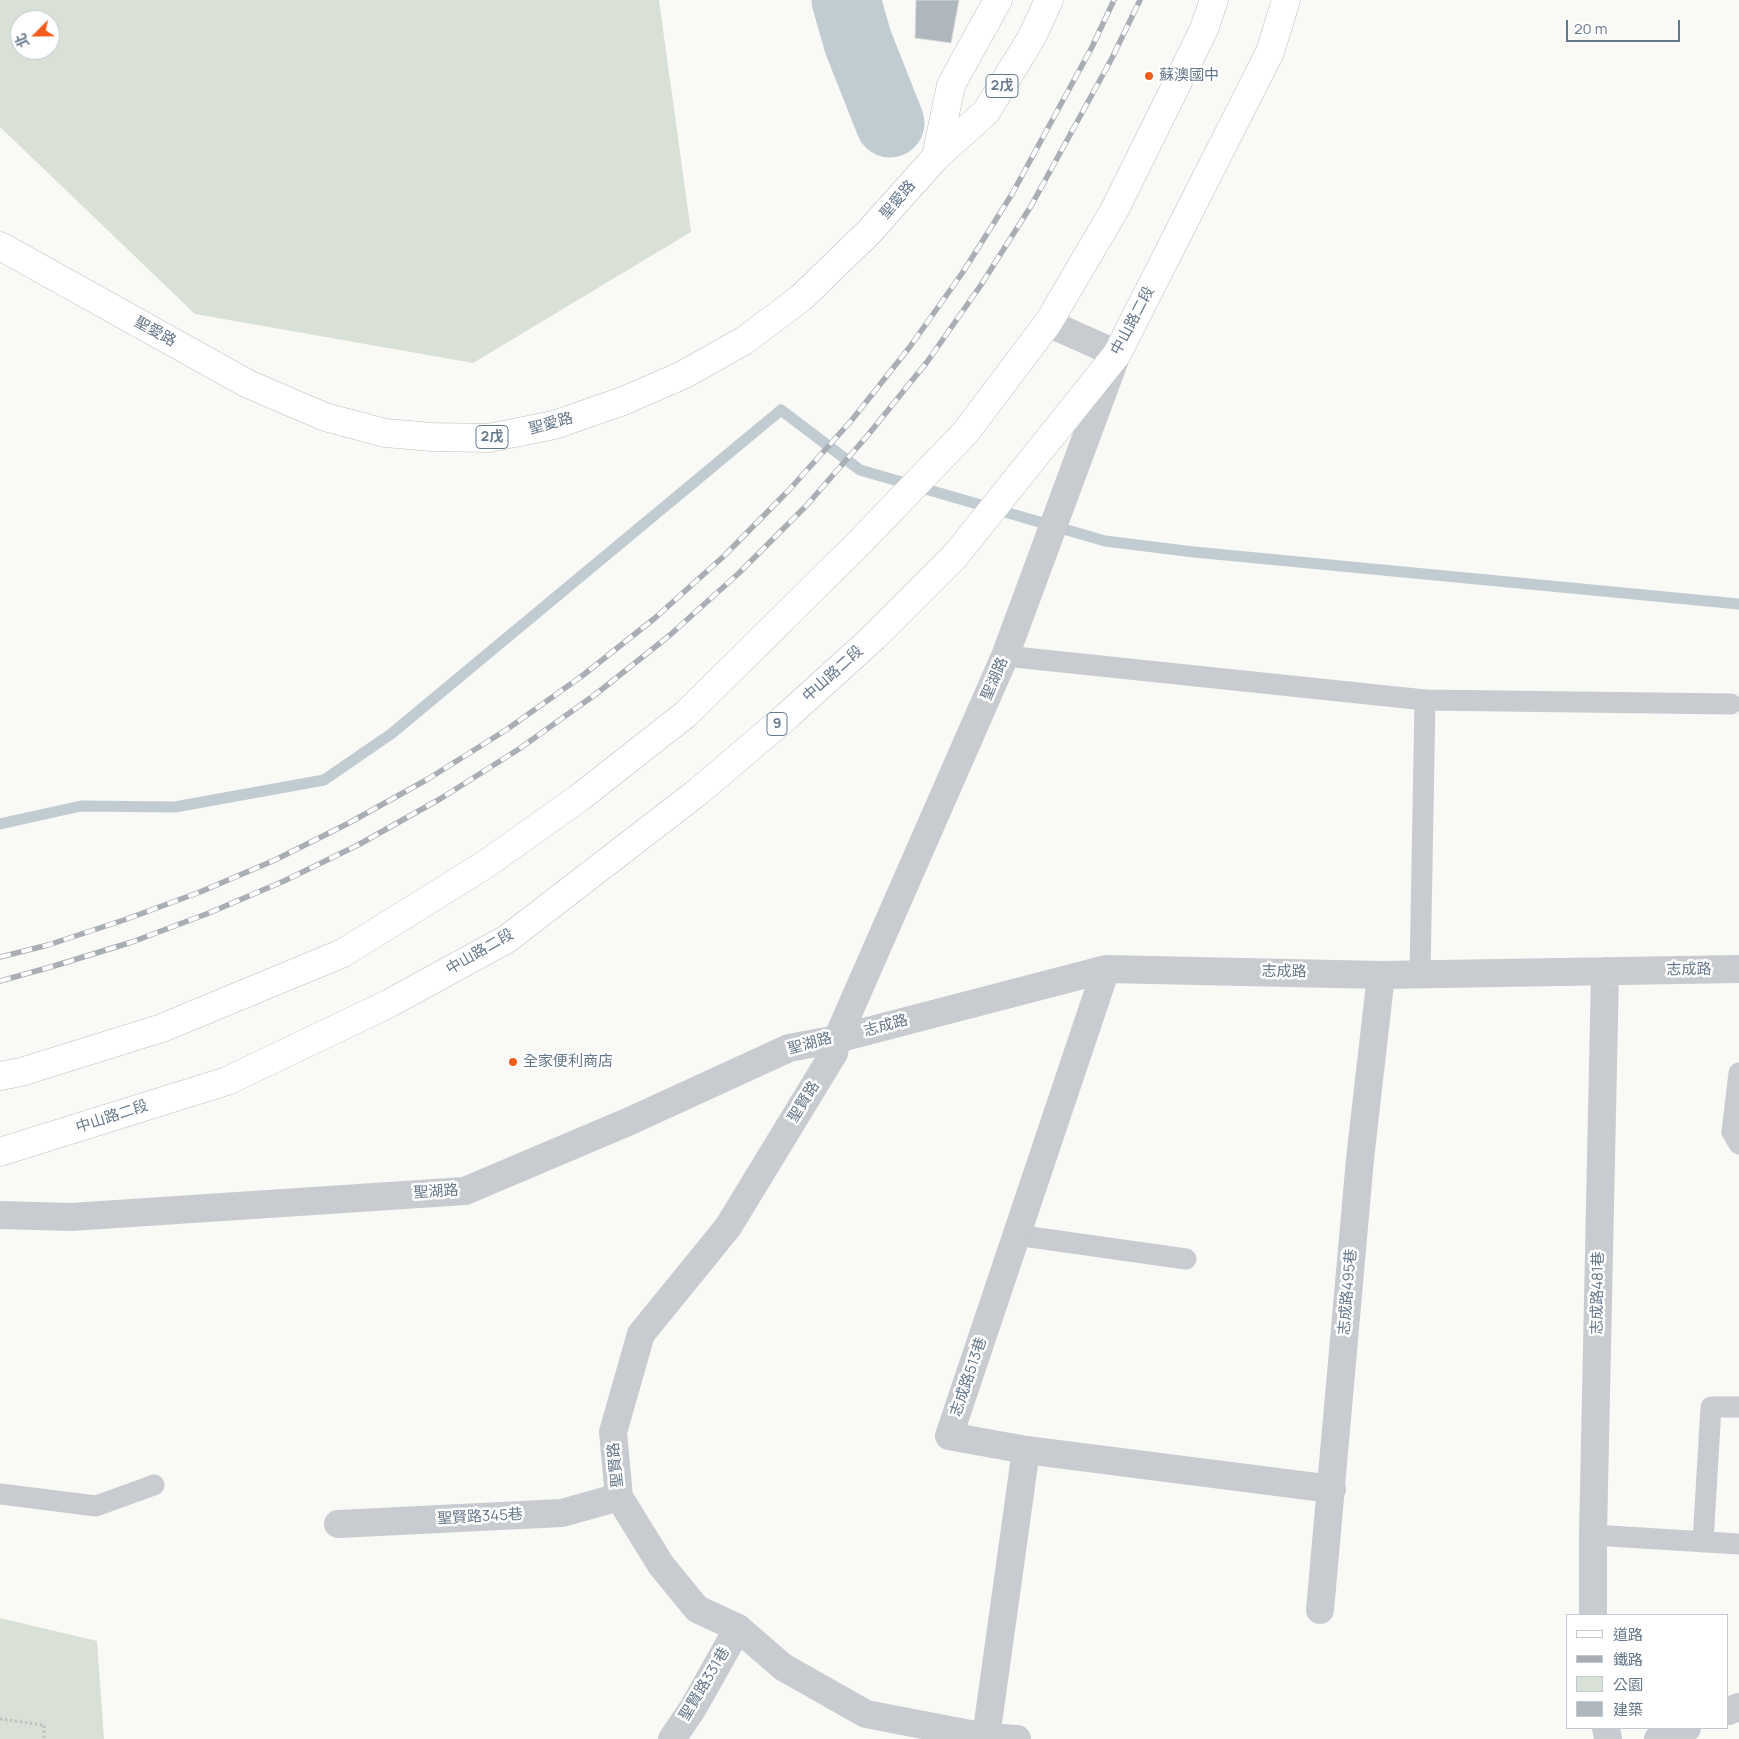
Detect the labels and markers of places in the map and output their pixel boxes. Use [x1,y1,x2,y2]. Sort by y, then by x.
place label: 蘇澳國中 [1159,67,1219,85]
marker: 蘇澳國中 [1143,70,1155,82]
place label: 全家便利商店 [523,1053,613,1071]
marker: 全家便利商店 [507,1056,519,1068]

